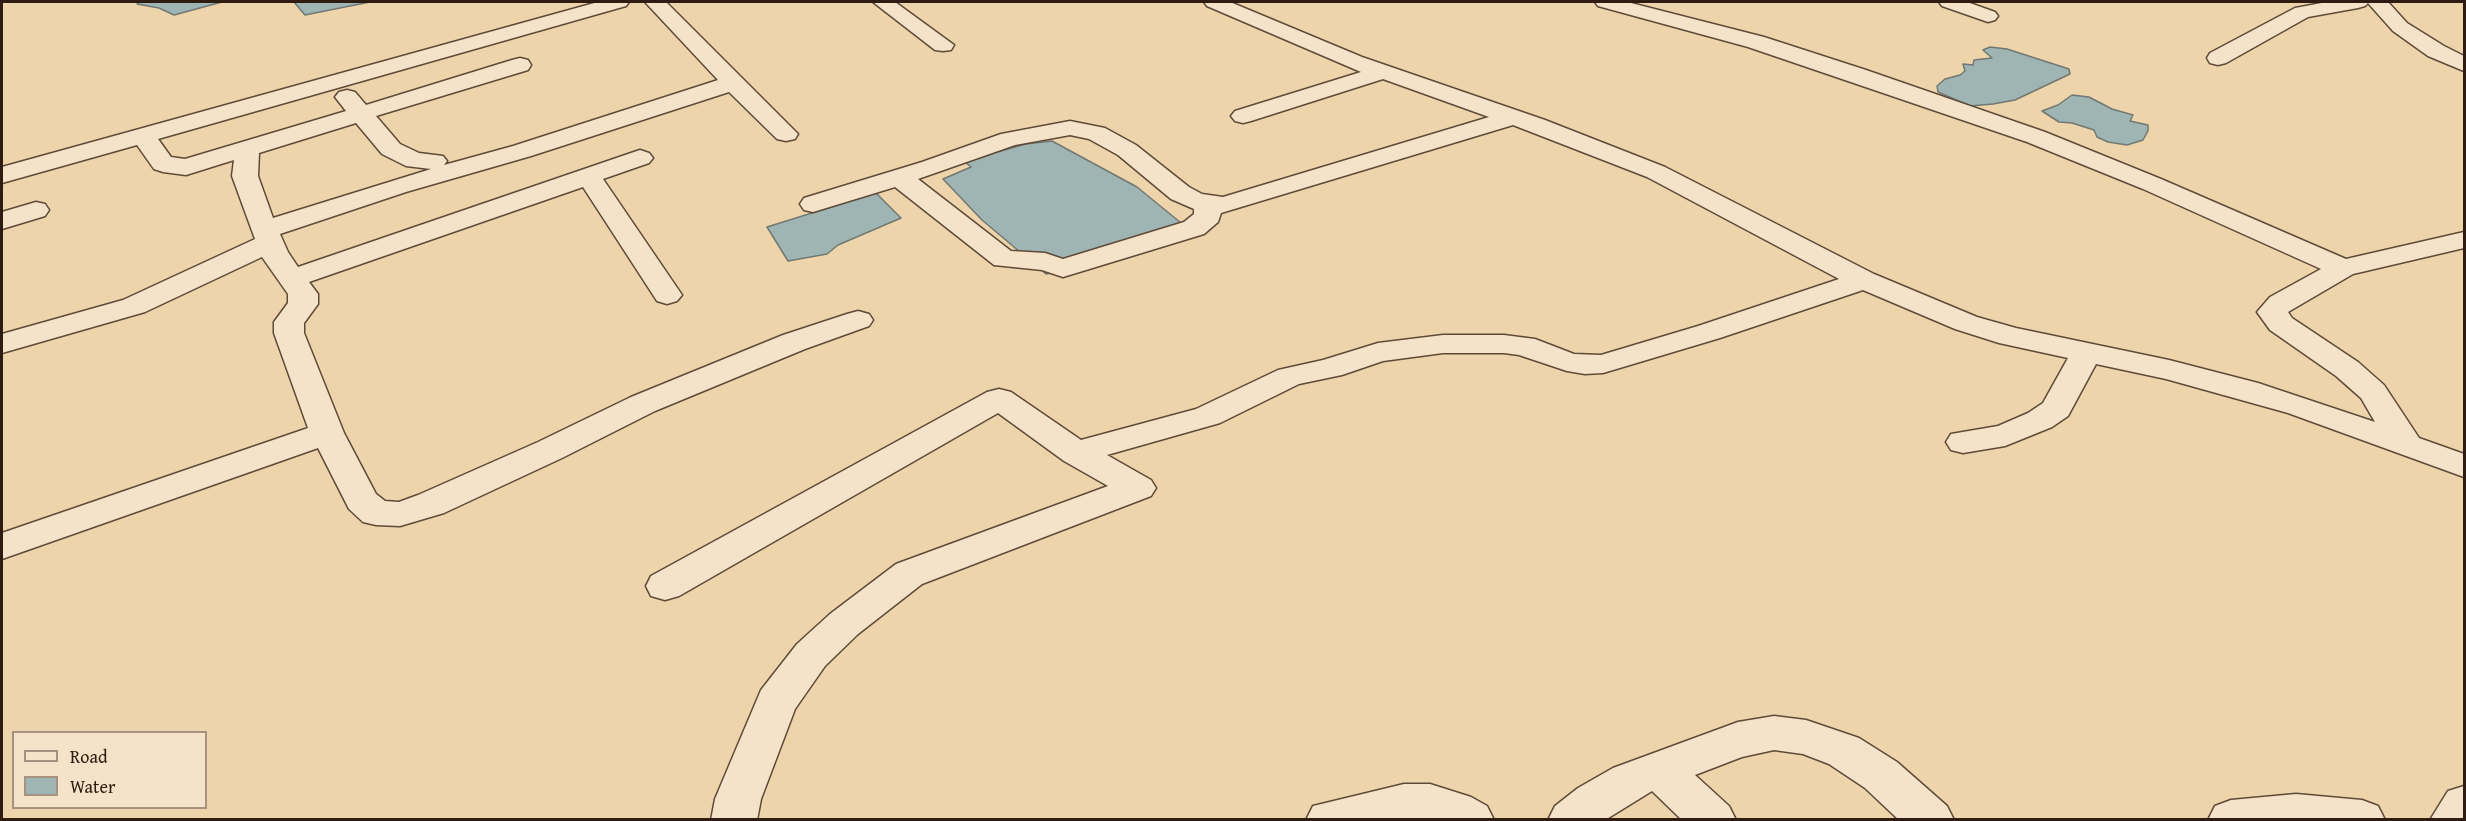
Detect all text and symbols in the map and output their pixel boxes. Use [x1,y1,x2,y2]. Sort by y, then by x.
legend [12,731,207,809]
text: Road [70,743,108,770]
text: Water [70,773,115,800]

